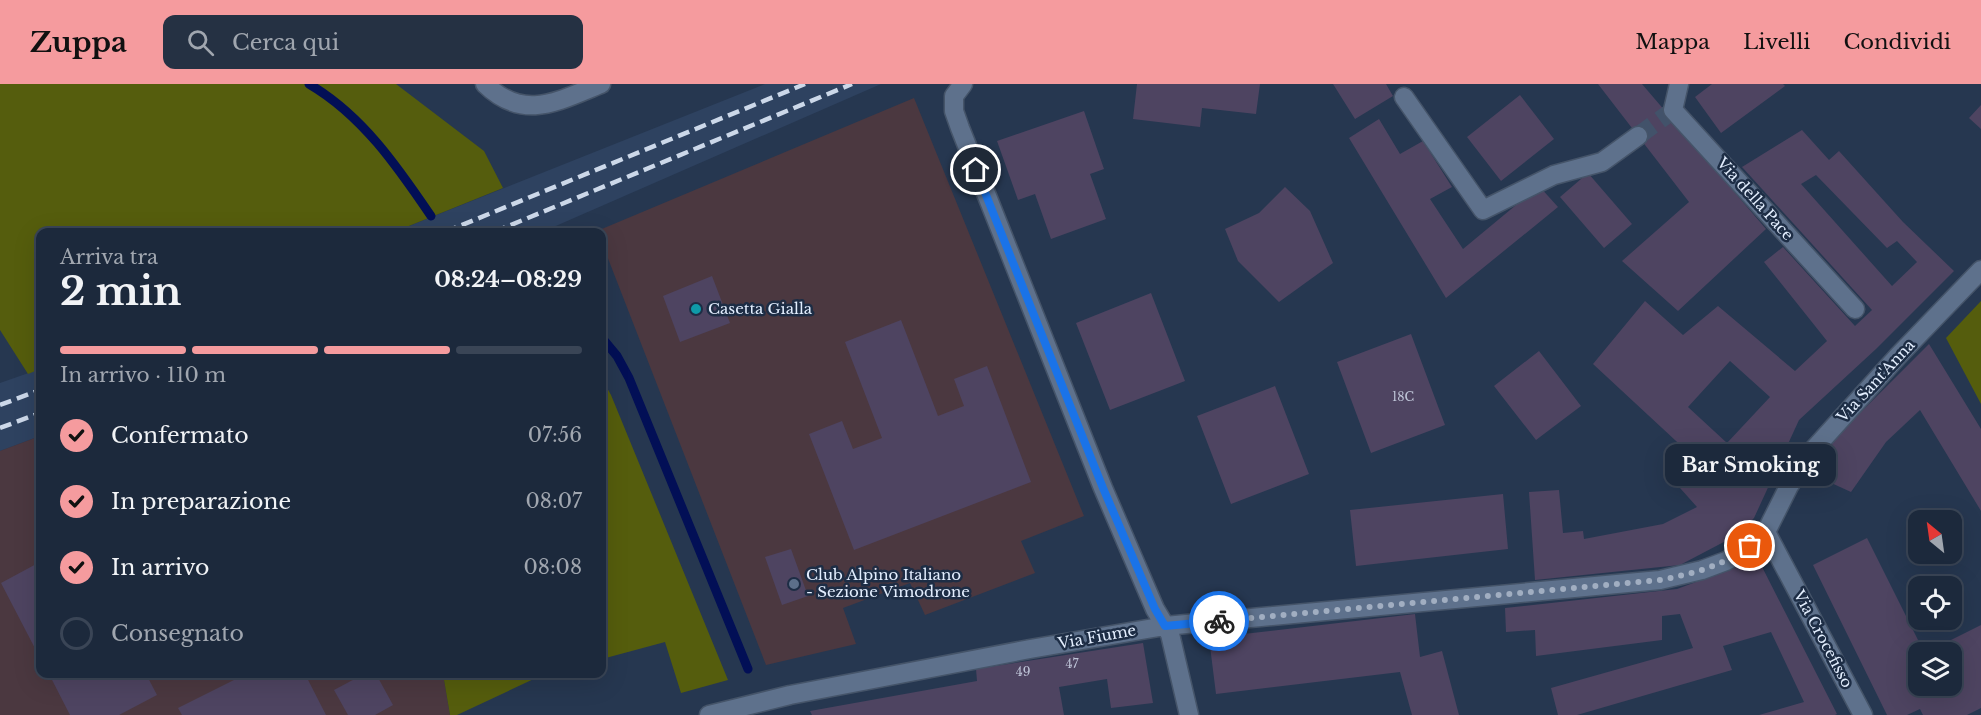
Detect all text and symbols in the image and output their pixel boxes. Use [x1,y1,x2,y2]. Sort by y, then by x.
search box [163,15,583,69]
text: Zuppa [30,25,127,60]
icon: search [184,26,217,59]
text: Cerca qui [232,29,339,56]
text: Mappa [1635,29,1710,55]
text: Livelli [1743,29,1810,55]
text: Condividi [1843,29,1951,55]
pin [950,144,1001,195]
street label: Via della Pace [1712,152,1798,244]
icon: home [959,153,992,186]
text: Arriva tra [60,245,158,269]
text: 08:24–08:29 [434,266,582,293]
text: 2 min [60,267,181,316]
place label: Casetta Gialla [708,299,813,318]
marker: Casetta Gialla [689,302,703,316]
street label: Via Sant'Anna [1832,335,1919,427]
text: In arrivo · 110 m [60,363,226,387]
house number: 18C [1392,389,1414,404]
icon: check [60,419,93,452]
text: Confermato [111,422,249,449]
text: 07:56 [528,423,582,447]
callout: Bar Smoking [1664,444,1836,486]
text: Bar Smoking [1681,453,1820,477]
icon: check [60,485,93,518]
text: In preparazione [111,488,291,515]
text: 08:07 [526,489,582,513]
north arrow [1908,510,1962,564]
map controls [1908,510,1962,696]
pin [1724,520,1775,571]
icon: bag [1733,529,1766,562]
icon: check [60,551,93,584]
text: In arrivo [111,554,210,581]
text: 08:08 [524,555,582,579]
place label: Club Alpino Italiano - Sezione Vimodrone [806,565,970,601]
button: locate [1908,576,1962,630]
marker: Club Alpino Italiano - Sezione Vimodrone [787,577,801,591]
street label: Via Crocefisso [1789,586,1857,691]
courier [1189,591,1249,651]
icon: bike [1203,605,1236,638]
text: Consegnato [111,620,244,647]
street label: Via Fiume [1055,620,1138,653]
button: layers [1908,642,1962,696]
house number: 47 [1065,656,1079,671]
house number: 49 [1016,664,1030,679]

